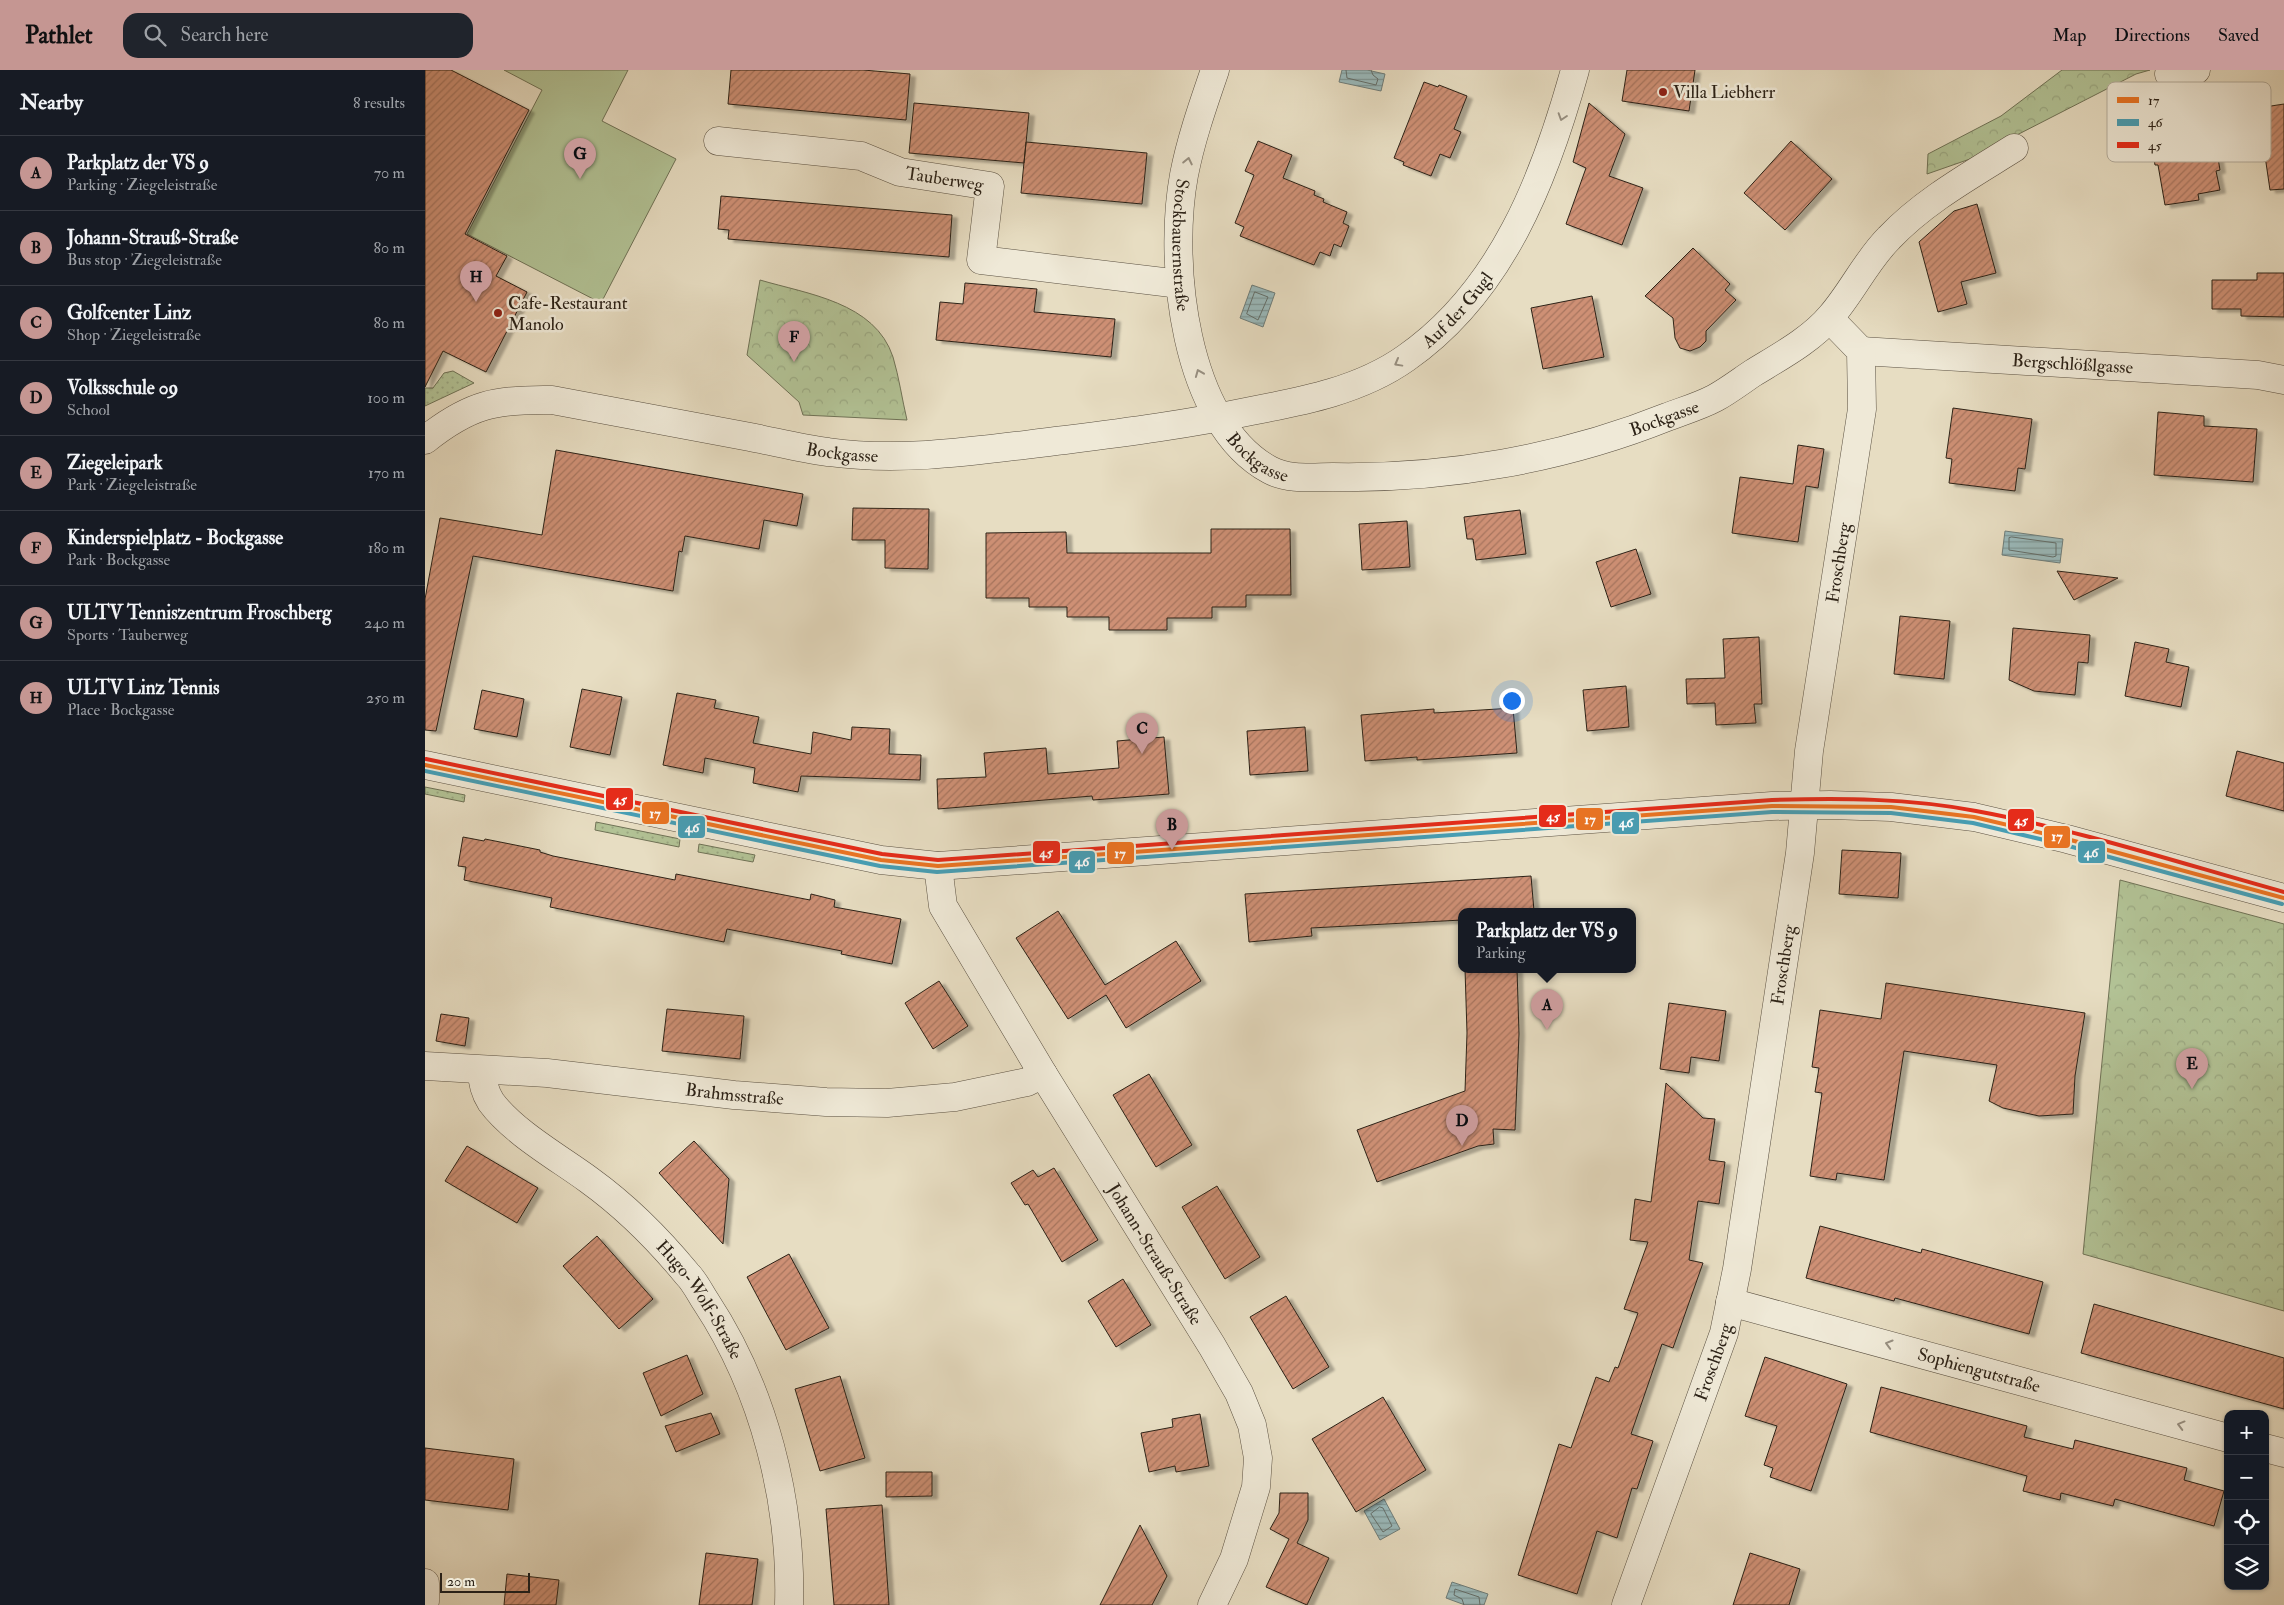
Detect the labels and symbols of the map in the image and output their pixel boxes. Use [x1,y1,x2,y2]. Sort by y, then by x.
place label: Villa Liebherr [1673,81,1776,104]
legend [2107,82,2271,162]
marker: Villa Liebherr [1657,86,1669,98]
text: 17 [2148,92,2160,109]
one-way arrow [1557,112,1567,120]
text: 46 [2148,114,2164,131]
text: 45 [2148,137,2163,154]
pin: G [564,138,596,179]
one-way arrow [1182,156,1192,165]
street label: Tauberweg [904,162,986,196]
street label: Stockbauernstraße [1167,177,1195,313]
pin: H [460,261,492,302]
street label: Auf der Gugl [1416,267,1498,353]
place label: Cafe-Restaurant Manolo [508,292,628,336]
marker: Cafe-Restaurant Manolo [492,307,504,319]
pin: F [778,321,810,362]
street label: Bergschlößlgasse [2011,349,2134,379]
one-way arrow [1394,357,1403,367]
one-way arrow [1195,369,1205,378]
street label: Bockgasse [1627,395,1703,441]
street label: Bockgasse [1221,428,1291,487]
street label: Bockgasse [804,437,879,467]
street label: Froschberg [1821,520,1856,605]
your location [1499,688,1525,714]
pin: C [1126,713,1158,754]
line badge: 45 [605,787,634,811]
text: 45 [612,791,628,808]
line badge: 17 [641,801,670,825]
line badge: 45 [1538,804,1567,828]
text: 17 [649,805,661,822]
line badge: 17 [1575,807,1604,831]
text: 45 [1545,808,1561,825]
line badge: 45 [2007,808,2035,832]
pin: B [1156,809,1188,850]
text: 17 [1584,811,1596,828]
line badge: 46 [1611,811,1640,835]
text: 45 [2013,812,2029,829]
text: 46 [1618,814,1634,831]
line badge: 46 [677,815,706,839]
text: 46 [684,819,700,836]
line badge: 17 [2043,825,2071,849]
text: 17 [2051,828,2063,845]
line badge: 45 [1032,840,1061,864]
line badge: 46 [2077,840,2106,864]
line badge: 17 [1106,841,1135,865]
text: 45 [1038,844,1054,861]
text: 46 [2083,844,2099,861]
text: 17 [1114,845,1126,862]
line badge: 46 [1068,850,1096,874]
text: 46 [1074,853,1090,870]
street label: Froschberg [1766,922,1801,1007]
pin: A [1531,989,1563,1030]
pin: E [2176,1048,2208,1089]
street label: Brahmsstraße [684,1078,785,1110]
pin: D [1446,1105,1478,1146]
street label: Johann-Strauß-Straße [1102,1178,1208,1330]
street label: Hugo-Wolf-Straße [651,1235,748,1363]
street label: Froschberg [1689,1320,1737,1404]
one-way arrow [1885,1339,1894,1350]
street label: Sophiengutstraße [1915,1342,2043,1398]
one-way arrow [2177,1420,2185,1430]
scale bar [440,1570,530,1593]

